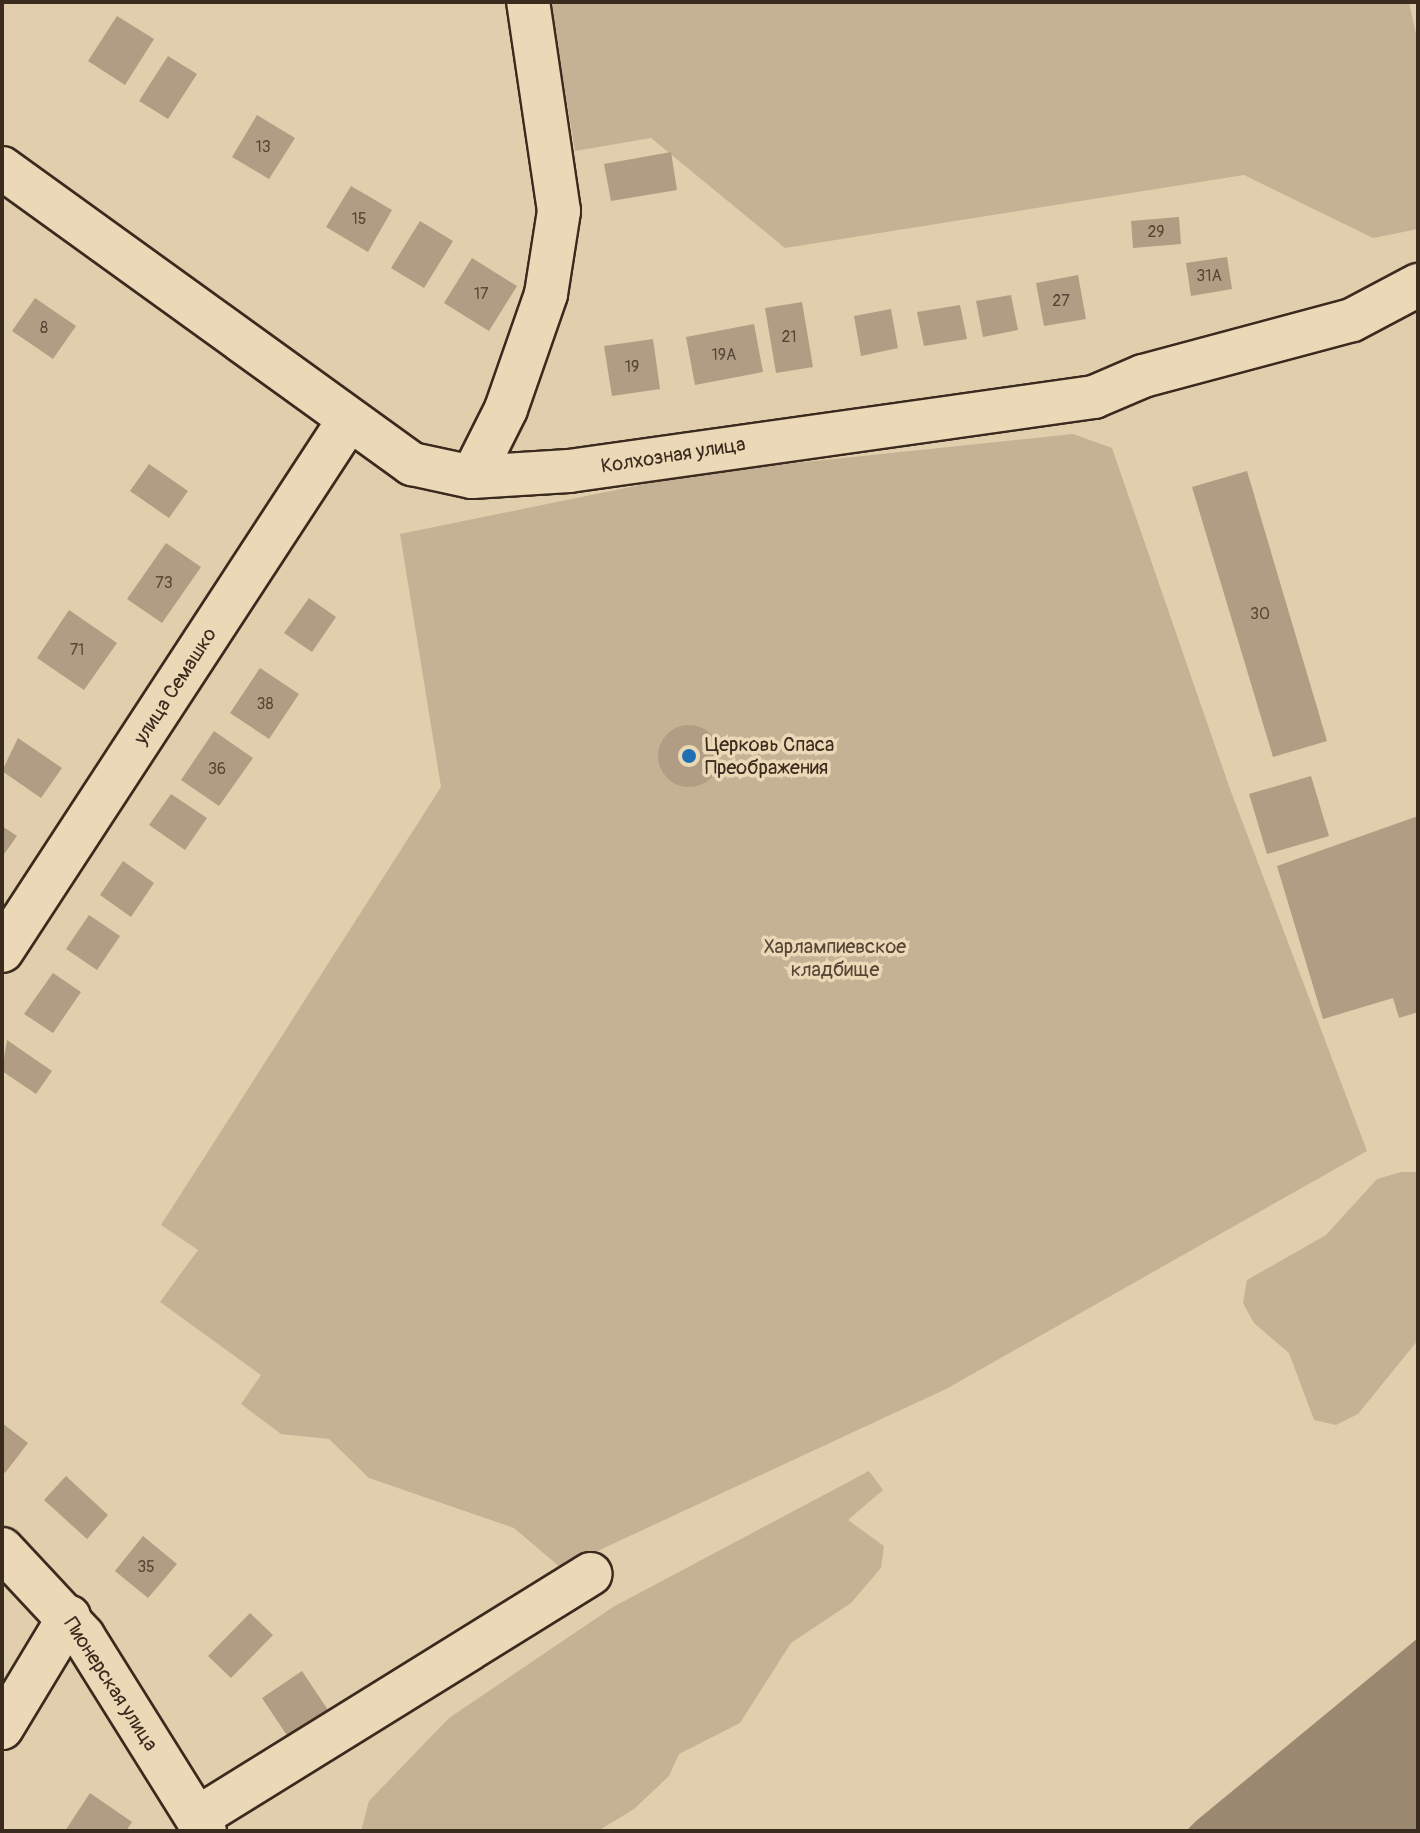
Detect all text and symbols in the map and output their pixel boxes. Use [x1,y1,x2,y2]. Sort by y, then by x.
house number: 13 [255,137,271,157]
house number: 15 [352,209,366,229]
house number: 29 [1147,222,1165,242]
house number: 31А [1196,266,1222,286]
house number: 17 [474,284,488,304]
house number: 27 [1052,291,1070,311]
house number: 8 [40,318,48,338]
house number: 21 [781,327,797,347]
house number: 19А [712,345,736,365]
house number: 19 [625,357,639,377]
street label: Колхозная улица [599,432,747,478]
house number: 73 [155,573,173,593]
house number: 30 [1250,604,1270,624]
street label: улица Семашко [128,623,222,749]
house number: 71 [70,640,84,660]
house number: 38 [257,694,273,714]
place label: Церковь Спаса Преображения [705,732,834,779]
marker: Церковь Спаса Преображения [680,747,698,765]
house number: 36 [208,759,226,779]
park label: Харлампиевское кладбище [764,935,906,982]
house number: 35 [137,1557,155,1577]
street label: Пионерская улица [59,1613,163,1755]

